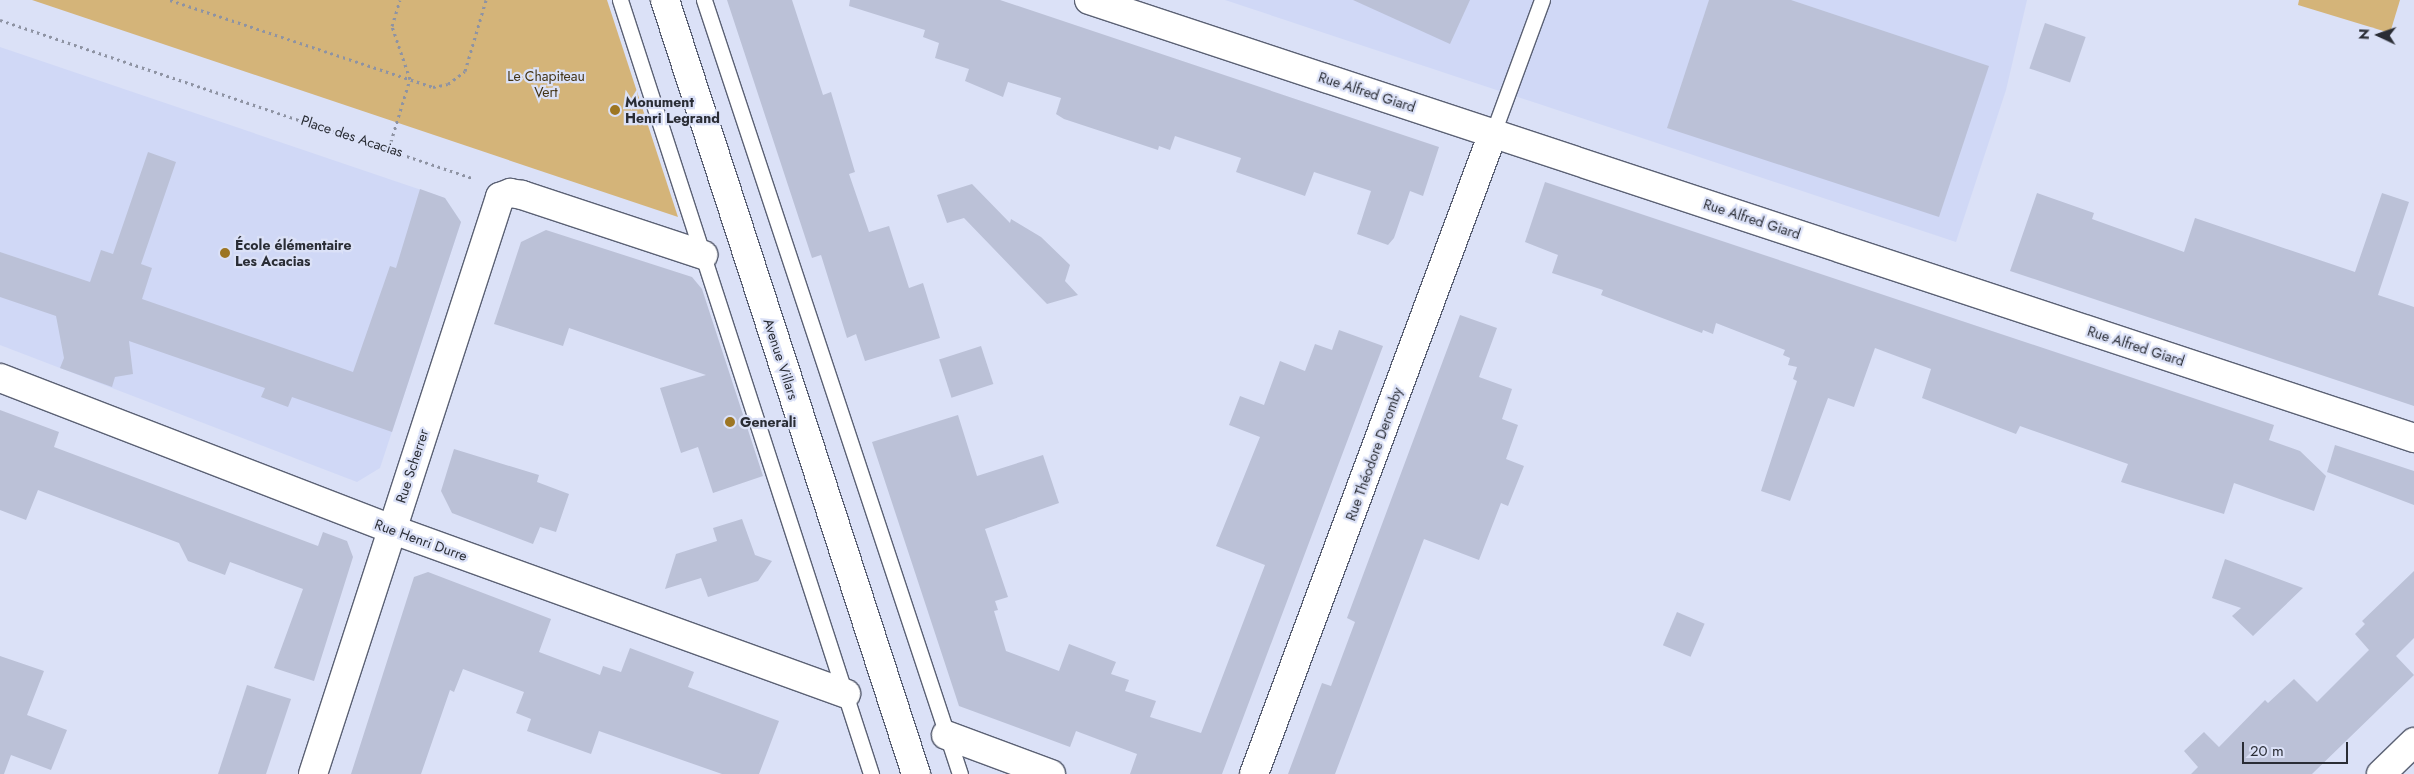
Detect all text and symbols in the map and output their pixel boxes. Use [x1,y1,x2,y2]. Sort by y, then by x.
north arrow [2354,10,2404,60]
text: N [2354,28,2374,40]
park label: Le Chapiteau Vert [507,68,585,100]
street label: Rue Alfred Giard [1316,68,1418,116]
place label: Monument Henri Legrand [625,94,720,126]
marker: Monument Henri Legrand [609,104,621,116]
street label: Place des Acacias [299,112,405,160]
street label: Rue Alfred Giard [1701,195,1803,243]
place label: École élémentaire Les Acacias [235,237,351,270]
marker: École élémentaire Les Acacias [219,247,231,259]
street label: Avenue Villars [760,316,802,402]
street label: Rue Alfred Giard [2085,322,2187,370]
street label: Rue Théodore Deromby [1342,385,1406,523]
place label: Generali [740,414,796,430]
marker: Generali [724,416,736,428]
street label: Rue Scherrer [392,427,432,505]
street label: Rue Henri Durre [372,515,470,565]
scale bar [2244,732,2350,764]
text: 20 m [2250,740,2284,762]

